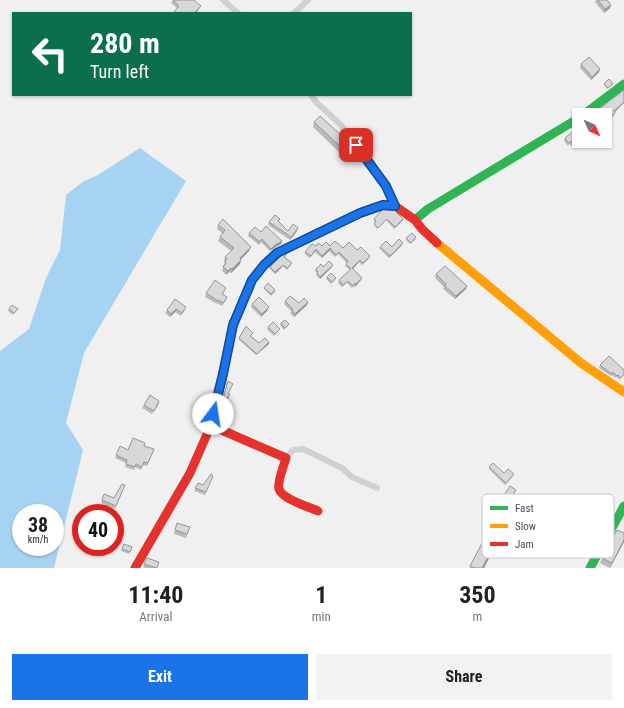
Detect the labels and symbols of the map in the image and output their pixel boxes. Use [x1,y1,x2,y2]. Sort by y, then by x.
north arrow [572,108,612,148]
pin [339,128,373,162]
position arrow [192,393,234,435]
legend [482,494,614,558]
text: Fast [515,502,534,515]
speed limit sign: 40 [72,504,124,556]
text: Slow [515,520,536,533]
text: Jam [515,538,534,551]

